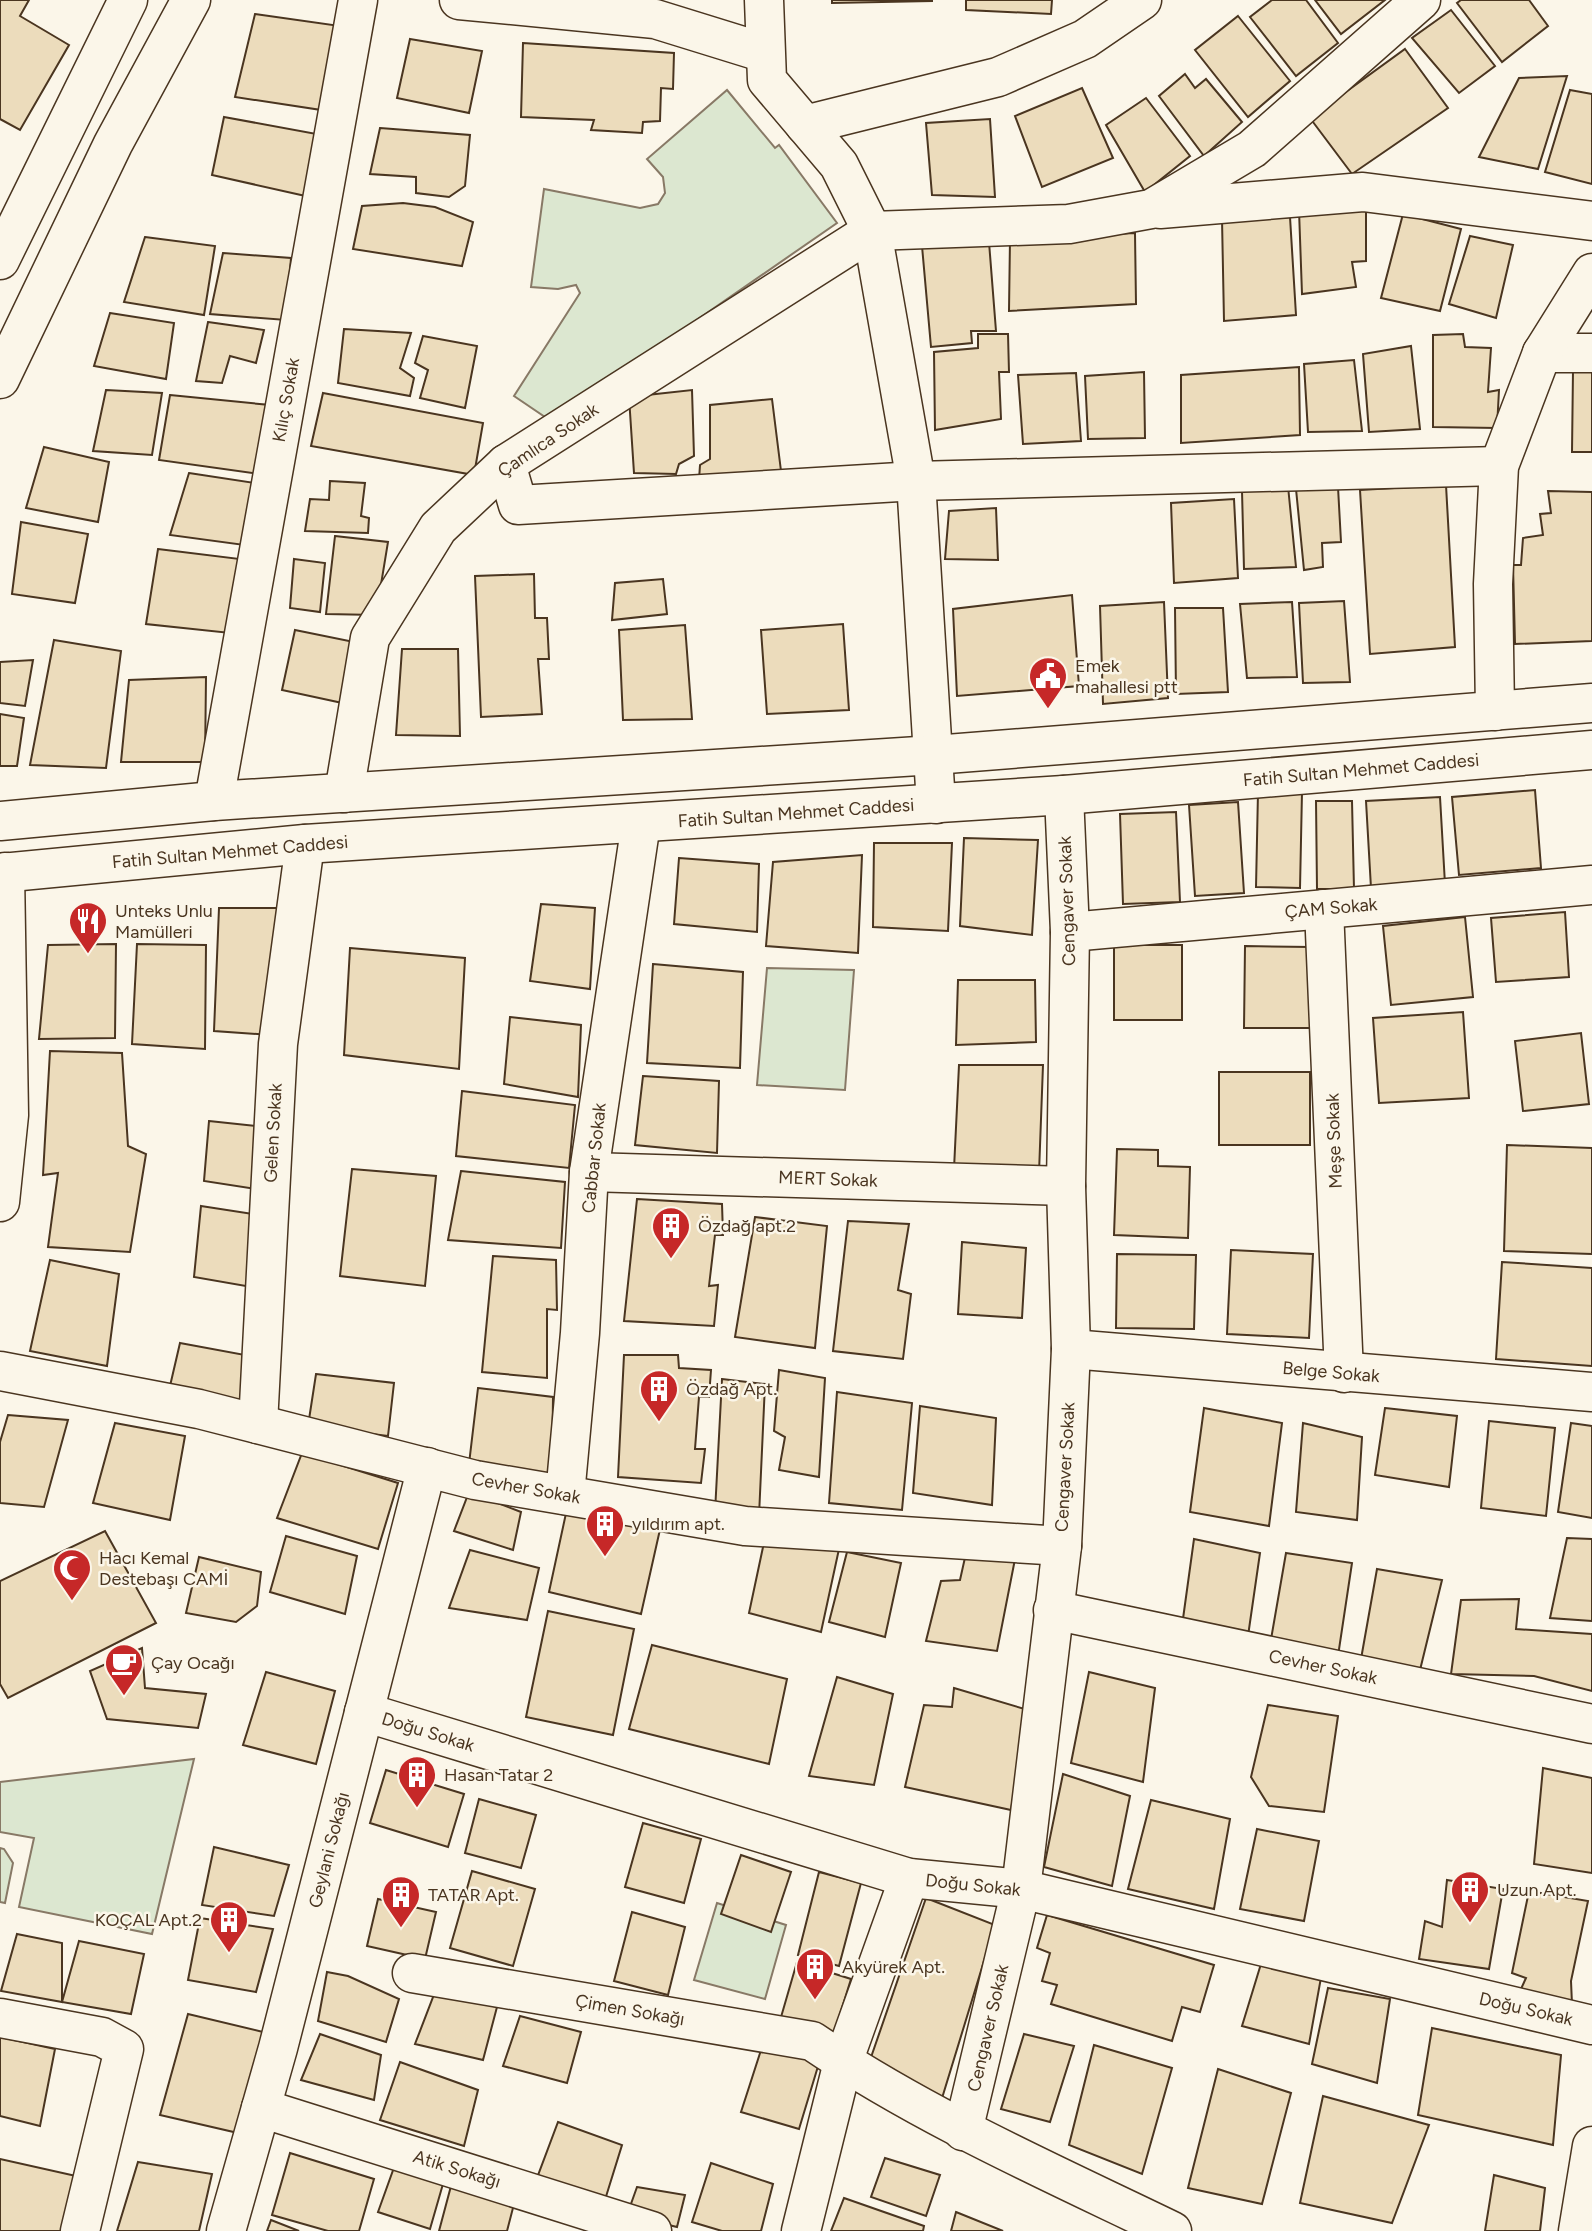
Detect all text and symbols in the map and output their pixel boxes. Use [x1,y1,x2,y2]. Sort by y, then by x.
street label: Kılıç Sokak [268,356,304,444]
street label: Çamlıca Sokak [493,398,603,482]
public building icon: Emek mahallesi ptt [1027,655,1069,710]
place label: Emek mahallesi ptt [1075,655,1178,698]
street label: Fatih Sultan Mehmet Caddesi [1242,749,1480,791]
street label: Fatih Sultan Mehmet Caddesi [677,794,915,832]
street label: Fatih Sultan Mehmet Caddesi [111,831,349,873]
street label: Cengaver Sokak [1054,835,1080,966]
street label: ÇAM Sokak [1284,893,1378,923]
restaurant icon: Unteks Unlu Mamülleri [67,900,109,955]
place label: Unteks Unlu Mamülleri [115,900,213,943]
street label: Gelen Sokak [259,1082,287,1183]
street label: Meşe Sokak [1321,1093,1347,1189]
street label: Cabbar Sokak [577,1101,611,1214]
street label: MERT Sokak [778,1166,878,1192]
building icon: Özdağ apt.2 [650,1205,692,1260]
place label: Özdağ apt.2 [698,1215,796,1237]
street label: Belge Sokak [1281,1357,1381,1387]
building icon: Özdağ Apt. [638,1368,680,1423]
place label: Özdağ Apt. [686,1378,777,1400]
street label: Cengaver Sokak [1051,1401,1079,1532]
street label: Cevher Sokak [470,1468,582,1508]
building icon: yıldırım apt. [584,1503,626,1558]
place label: yıldırım apt. [632,1513,725,1535]
mosque icon: Hacı Kemal Destebaşı CAMİ [51,1547,93,1602]
place label: Hacı Kemal Destebaşı CAMİ [99,1547,228,1590]
cafe icon: Çay Ocağı [103,1642,145,1697]
street label: Cevher Sokak [1267,1645,1379,1689]
place label: Çay Ocağı [151,1652,235,1674]
street label: Doğu Sokak [379,1707,477,1757]
building icon: Hasan Tatar 2 [396,1754,438,1809]
place label: Hasan Tatar 2 [444,1764,553,1786]
street label: Geylani Sokağı [304,1790,354,1910]
street label: Doğu Sokak [924,1869,1022,1901]
building icon: Uzun Apt. [1449,1869,1491,1924]
building icon: TATAR Apt. [380,1874,422,1929]
place label: Uzun Apt. [1497,1879,1576,1901]
place label: TATAR Apt. [428,1884,519,1906]
building icon: KOÇAL Apt.2 [208,1899,250,1954]
place label: KOÇAL Apt.2 [95,1909,202,1931]
building icon: Akyürek Apt. [794,1946,836,2001]
place label: Akyürek Apt. [842,1956,945,1978]
street label: Cengaver Sokak [963,1962,1013,2094]
street label: Doğu Sokak [1477,1988,1575,2031]
street label: Çimen Sokağı [574,1990,686,2030]
street label: Atik Sokağı [411,2145,503,2193]

